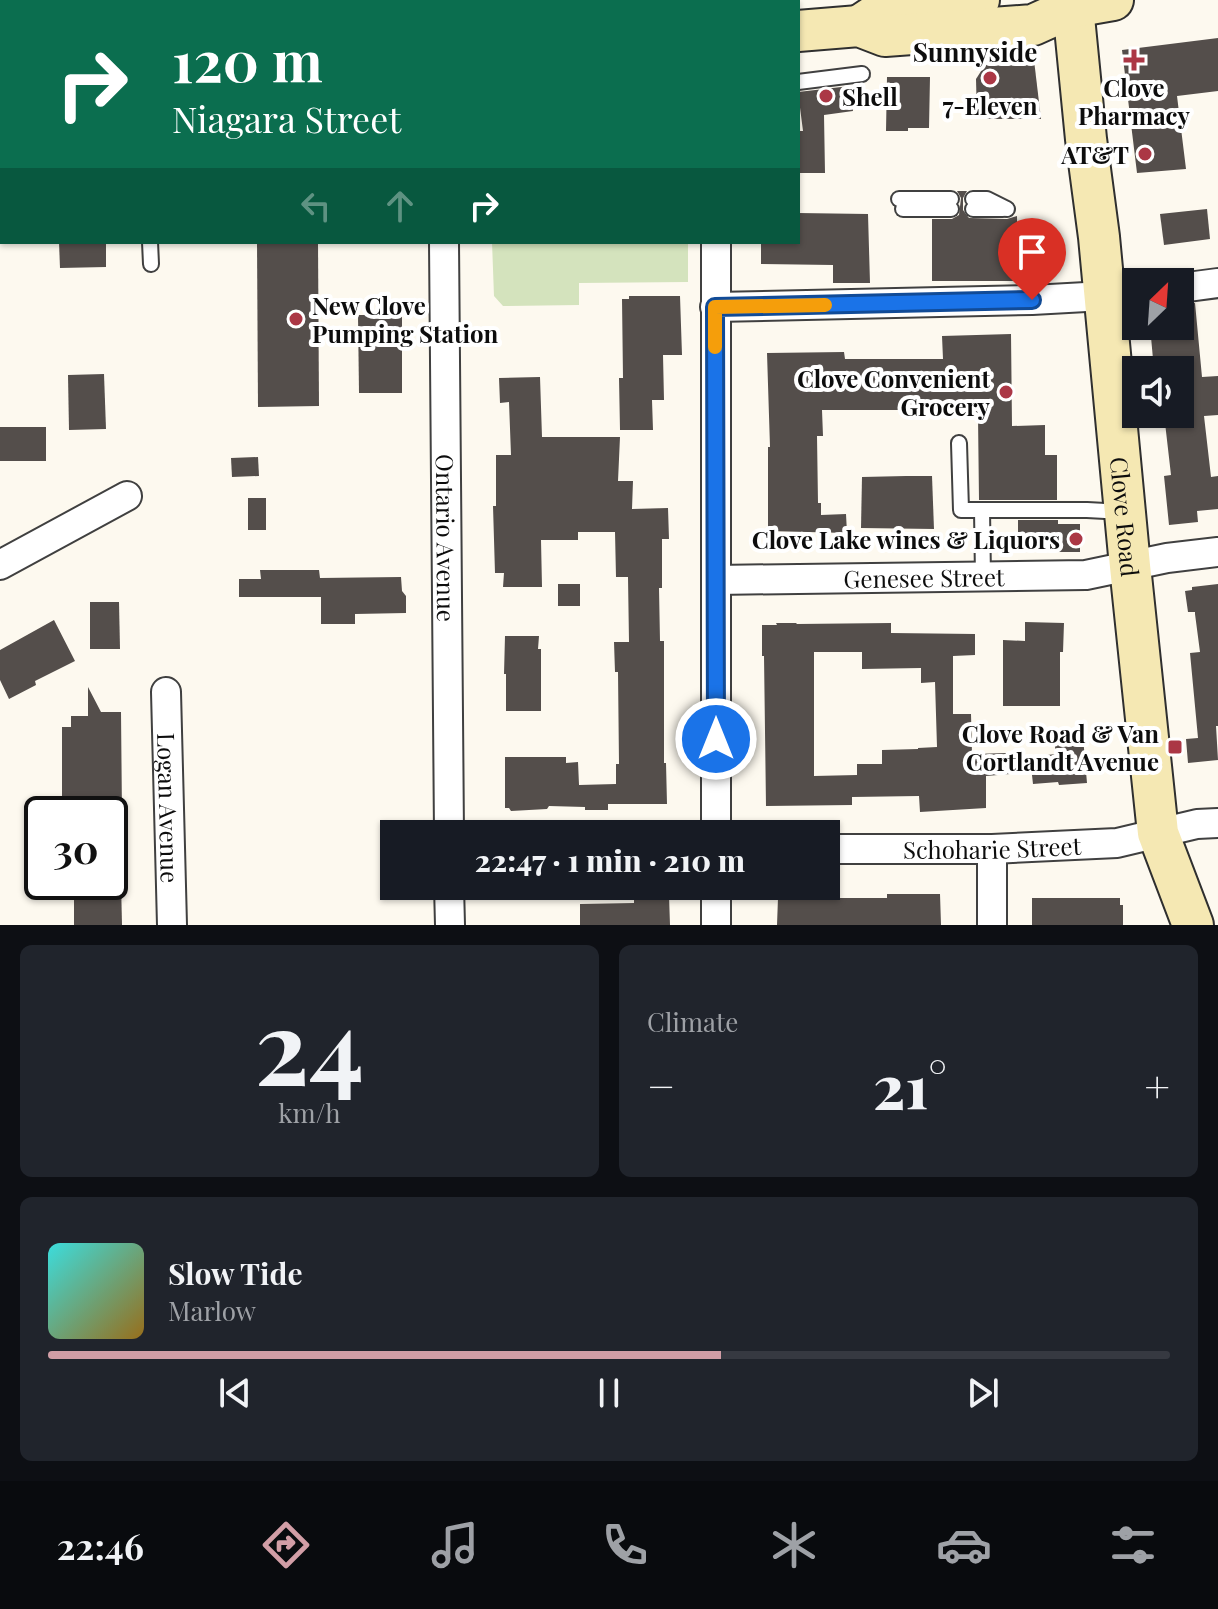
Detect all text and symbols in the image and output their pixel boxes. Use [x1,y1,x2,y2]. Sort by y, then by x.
text: 120 m [172,22,323,97]
icon: right [40,32,144,136]
district label: Sunnyside [913,34,1037,69]
marker: Clove Pharmacy [1125,51,1143,69]
marker: 7-Eleven [981,69,999,87]
place label: Clove Pharmacy [1078,71,1190,131]
place label: Shell [842,80,898,112]
marker: Shell [817,87,835,105]
place label: 7-Eleven [943,89,1038,121]
text: Niagara Street [172,94,401,142]
place label: AT&T [1060,138,1129,170]
marker: AT&T [1136,145,1154,163]
icon: left [294,184,338,228]
icon: ahead [378,184,422,228]
icon: right [462,184,506,228]
pin [998,218,1066,300]
icon: arrive [1010,230,1054,274]
north arrow [1122,268,1194,340]
map controls [1122,268,1194,428]
place label: New Clove Pumping Station [312,289,499,349]
marker: New Clove Pumping Station [287,310,305,328]
button: sound [1122,356,1194,428]
place label: Clove Convenient Grocery [797,362,991,422]
marker: Clove Convenient Grocery [997,383,1015,401]
street label: Ontario Avenue [430,454,463,622]
street label: Clove Road [1104,455,1147,578]
place label: Clove Lake wines & Liquors [752,523,1060,555]
marker: Clove Lake wines & Liquors [1067,530,1085,548]
street label: Genesee Street [843,560,1005,594]
position arrow [674,697,758,781]
place label: Clove Road & Van Cortlandt Avenue [962,717,1159,777]
street label: Logan Avenue [151,732,187,884]
marker: Clove Road & Van Cortlandt Avenue [1166,738,1184,756]
speed limit sign: 30 [24,796,128,900]
street label: Schoharie Street [903,829,1082,865]
text: 22:47 · 1 min · 210 m [475,840,745,880]
text: 24 [255,973,364,1112]
text: Climate [647,1004,738,1039]
text: 21° [873,1044,947,1124]
text: − [647,1055,675,1114]
text: + [1144,1055,1170,1114]
text: km/h [278,1095,341,1130]
text: Slow Tide [168,1253,303,1293]
text: Marlow [168,1293,256,1328]
icon: previous [213,1371,257,1415]
icon: pause [587,1371,631,1415]
icon: next [961,1371,1005,1415]
icon: directions [258,1517,314,1573]
icon: music [427,1517,483,1573]
icon: phone [597,1517,653,1573]
icon: climate [766,1517,822,1573]
icon: car [936,1517,992,1573]
icon: filters [1105,1517,1161,1573]
text: 22:46 [57,1521,144,1569]

